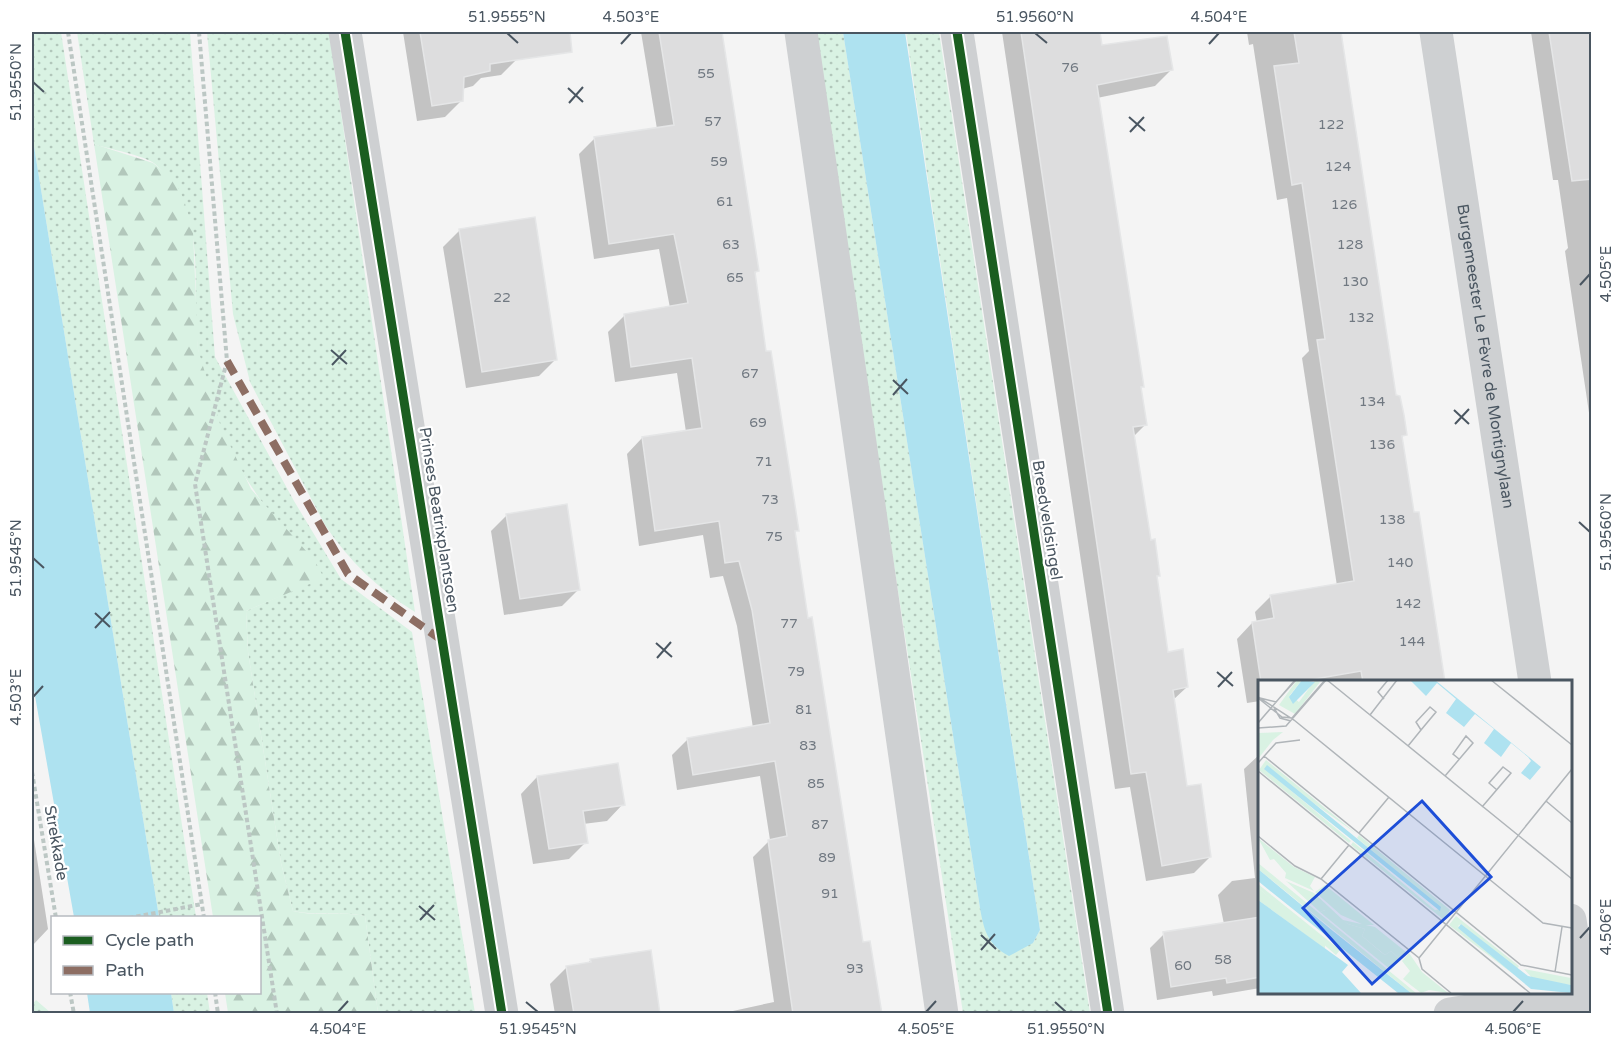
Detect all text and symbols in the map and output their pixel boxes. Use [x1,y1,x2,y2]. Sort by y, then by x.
text: 51.9555°N [468,8,546,26]
text: 4.503°E [603,8,659,26]
text: 51.9560°N [996,8,1074,26]
text: 4.504°E [1191,8,1247,26]
text: 51.9550°N [7,43,25,121]
house number: 76 [1061,59,1079,76]
house number: 55 [697,65,715,82]
house number: 57 [704,113,722,130]
house number: 122 [1318,116,1344,133]
house number: 59 [710,153,728,170]
house number: 124 [1325,158,1351,175]
house number: 61 [716,193,734,210]
house number: 126 [1331,196,1357,213]
street label: Burgemeester Le Fèvre de Montignylaan [1452,203,1518,510]
house number: 63 [722,236,740,253]
house number: 128 [1337,236,1363,253]
text: 4.505°E [1597,246,1615,302]
house number: 65 [726,269,744,286]
house number: 130 [1342,273,1368,290]
house number: 22 [493,289,511,306]
house number: 132 [1348,309,1374,326]
house number: 67 [741,365,759,382]
house number: 134 [1359,393,1385,410]
house number: 69 [749,414,767,431]
street label: Prinses Beatrixplantsoen [414,426,464,614]
house number: 136 [1369,436,1395,453]
house number: 71 [755,453,773,470]
street label: Breedveldsingel [1028,459,1066,581]
house number: 73 [761,491,779,508]
text: 51.9560°N [1597,493,1615,571]
house number: 138 [1379,511,1405,528]
text: 51.9545°N [7,519,25,597]
house number: 75 [765,528,783,545]
house number: 140 [1387,554,1413,571]
house number: 142 [1395,595,1421,612]
house number: 77 [780,615,798,632]
house number: 144 [1399,633,1425,650]
house number: 79 [787,663,805,680]
text: 4.503°E [7,669,25,725]
inset map [1258,680,1572,994]
house number: 81 [795,701,813,718]
house number: 83 [799,737,817,754]
house number: 85 [807,775,825,792]
street label: Strekkade [40,804,72,882]
house number: 87 [811,816,829,833]
house number: 89 [818,849,836,866]
house number: 91 [821,885,839,902]
text: 4.506°E [1597,899,1615,955]
legend [51,916,261,994]
text: Cycle path [105,929,194,951]
house number: 58 [1214,951,1232,968]
house number: 60 [1174,957,1192,974]
text: Path [105,959,144,981]
house number: 93 [846,960,864,977]
text: 4.504°E [310,1020,366,1038]
text: 51.9545°N [499,1020,577,1038]
text: 4.505°E [898,1020,954,1038]
text: 51.9550°N [1027,1020,1105,1038]
text: 4.506°E [1485,1020,1541,1038]

